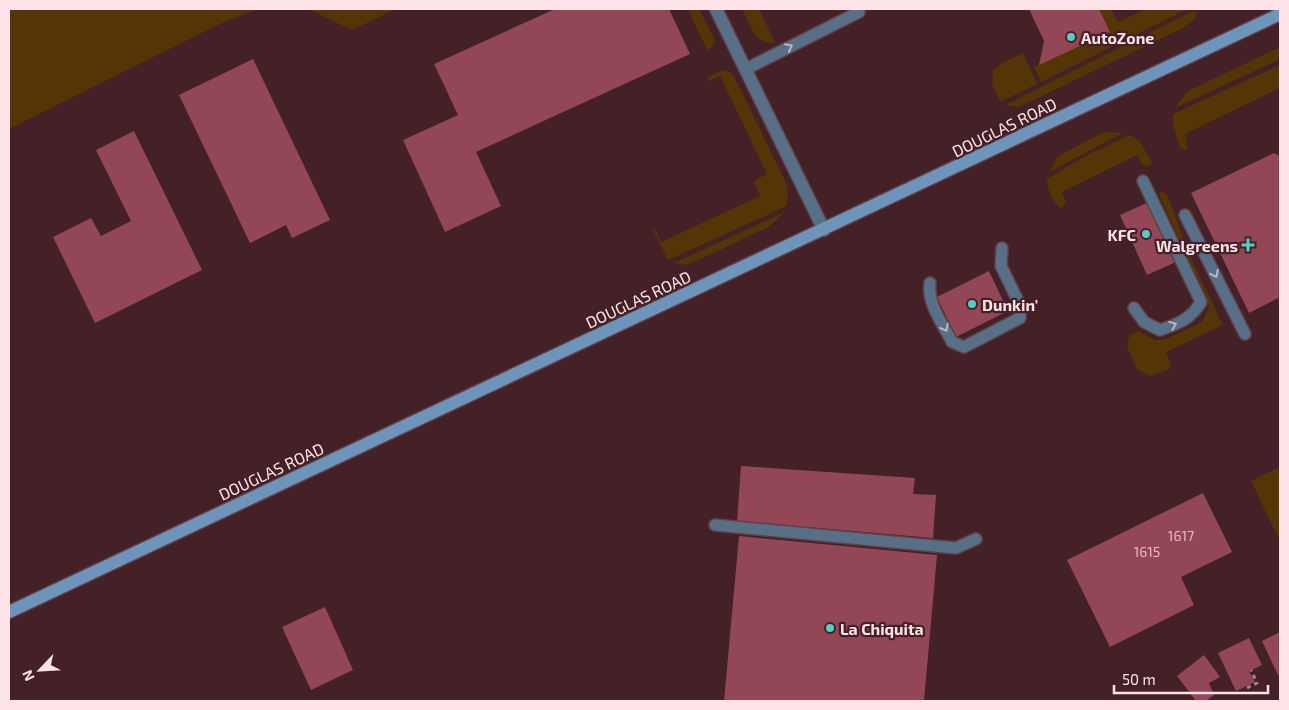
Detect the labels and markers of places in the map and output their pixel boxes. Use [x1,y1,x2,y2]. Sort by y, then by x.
place label: AutoZone [1081,28,1154,47]
marker: AutoZone [1065,31,1077,43]
place label: KFC [1108,225,1136,244]
marker: KFC [1140,228,1152,240]
place label: Walgreens [1156,236,1238,255]
marker: Walgreens [1242,239,1254,251]
place label: Dunkin' [982,295,1038,314]
marker: Dunkin' [966,298,978,310]
place label: La Chiquita [840,619,924,638]
marker: La Chiquita [824,622,836,634]

